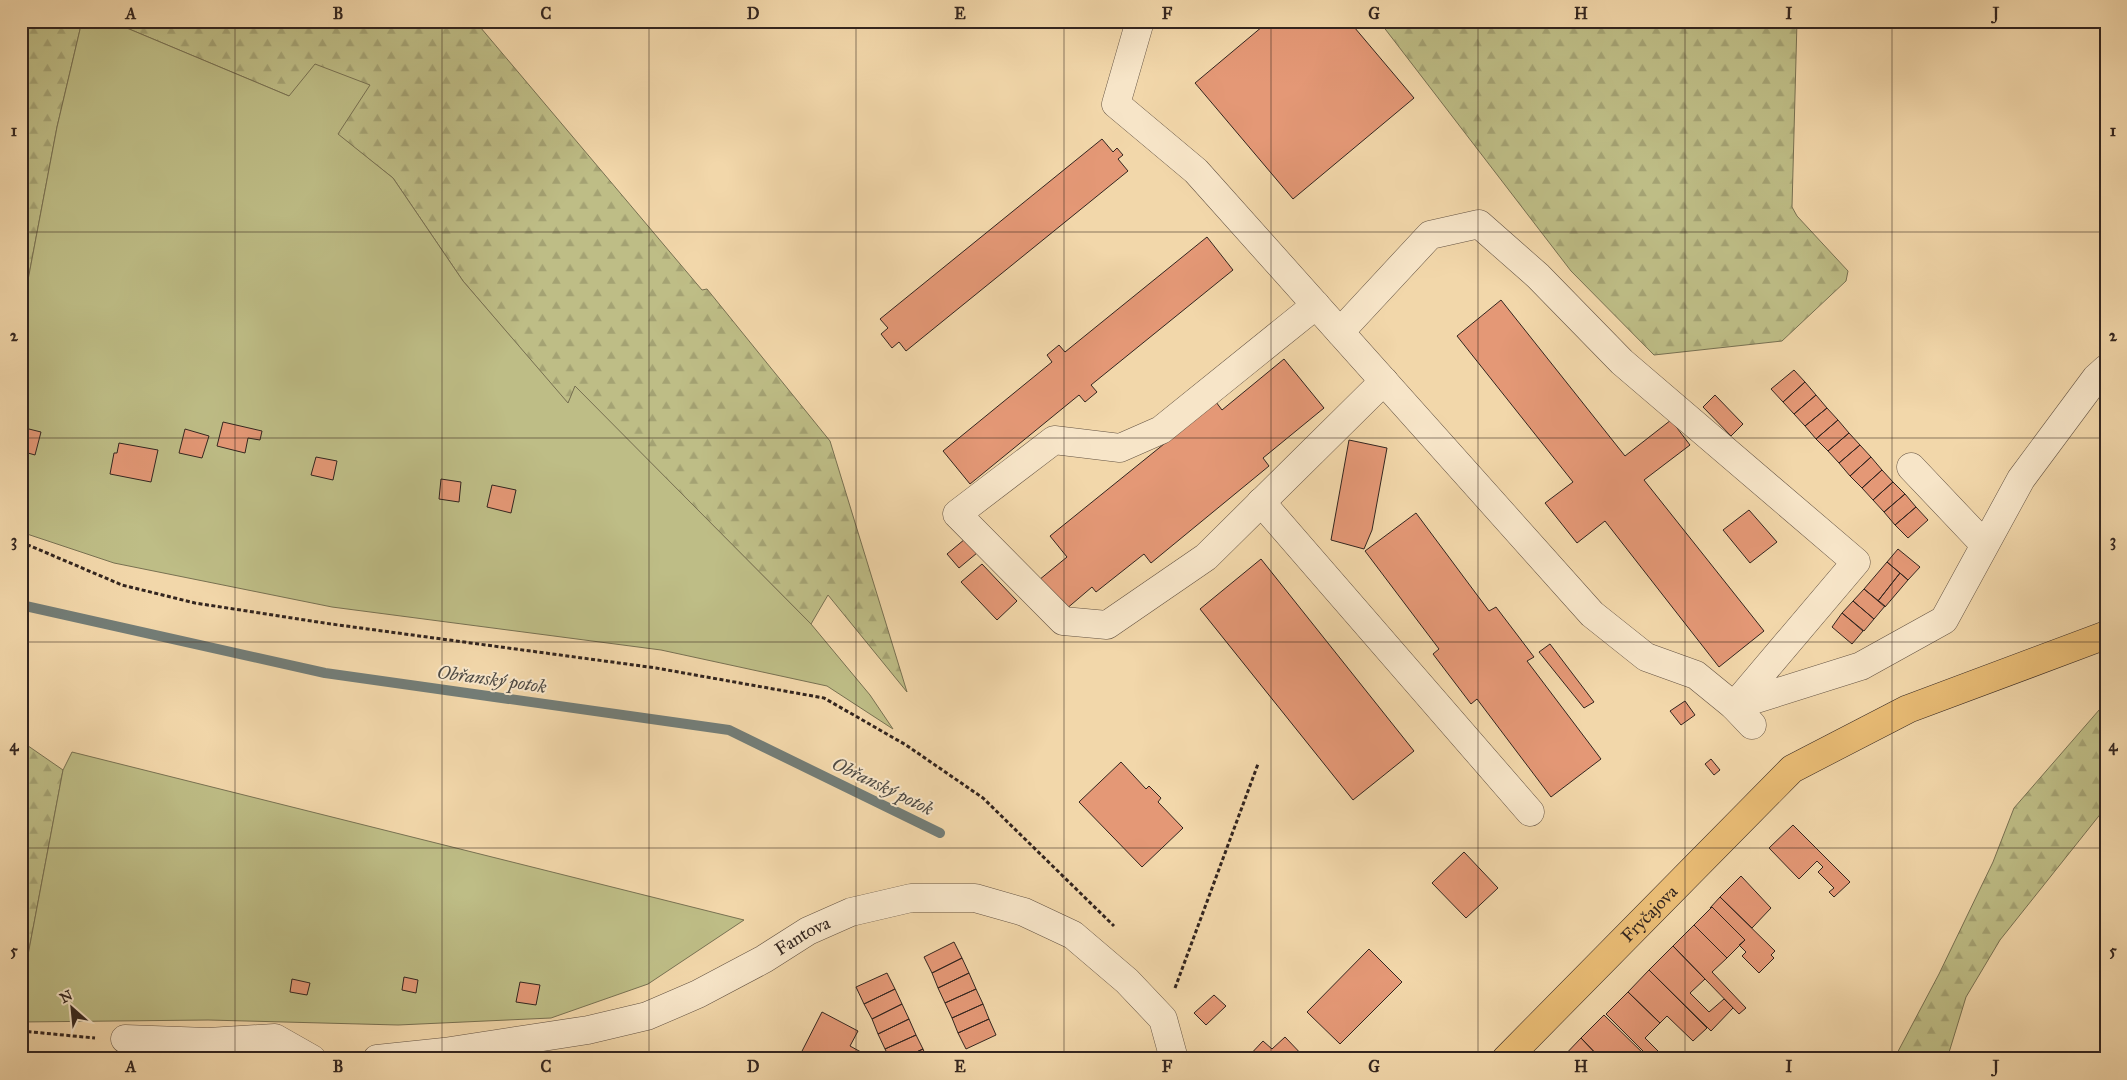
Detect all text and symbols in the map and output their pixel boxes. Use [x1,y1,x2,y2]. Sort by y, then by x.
text: A [125,4,137,23]
text: B [333,4,343,23]
text: C [541,4,552,23]
text: D [747,4,760,23]
text: E [954,4,966,23]
text: F [1162,4,1173,23]
text: G [1368,4,1380,23]
text: H [1574,4,1588,23]
text: I [1786,4,1793,23]
text: J [1991,4,2000,24]
text: 1 [11,121,18,140]
text: 1 [2110,121,2117,140]
text: 2 [10,326,19,345]
text: 2 [2109,326,2118,345]
text: 3 [11,531,17,551]
text: 3 [2110,531,2116,551]
water label: Obřanský potok [436,660,549,699]
text: 4 [10,736,20,756]
text: 4 [2109,736,2119,756]
water label: Obřanský potok [828,752,938,822]
street label: Fryčajova [1616,880,1682,947]
street label: Fantova [771,911,834,960]
text: 5 [10,941,18,960]
text: 5 [2109,941,2117,960]
north arrow [48,982,98,1032]
text: N [57,987,76,1007]
text: A [125,1057,137,1076]
text: B [333,1057,343,1076]
text: C [541,1057,552,1076]
text: D [747,1057,760,1076]
text: E [954,1057,966,1076]
text: F [1162,1057,1173,1076]
text: G [1368,1057,1380,1076]
text: H [1574,1057,1588,1076]
text: I [1786,1057,1793,1076]
text: J [1991,1057,2000,1077]

